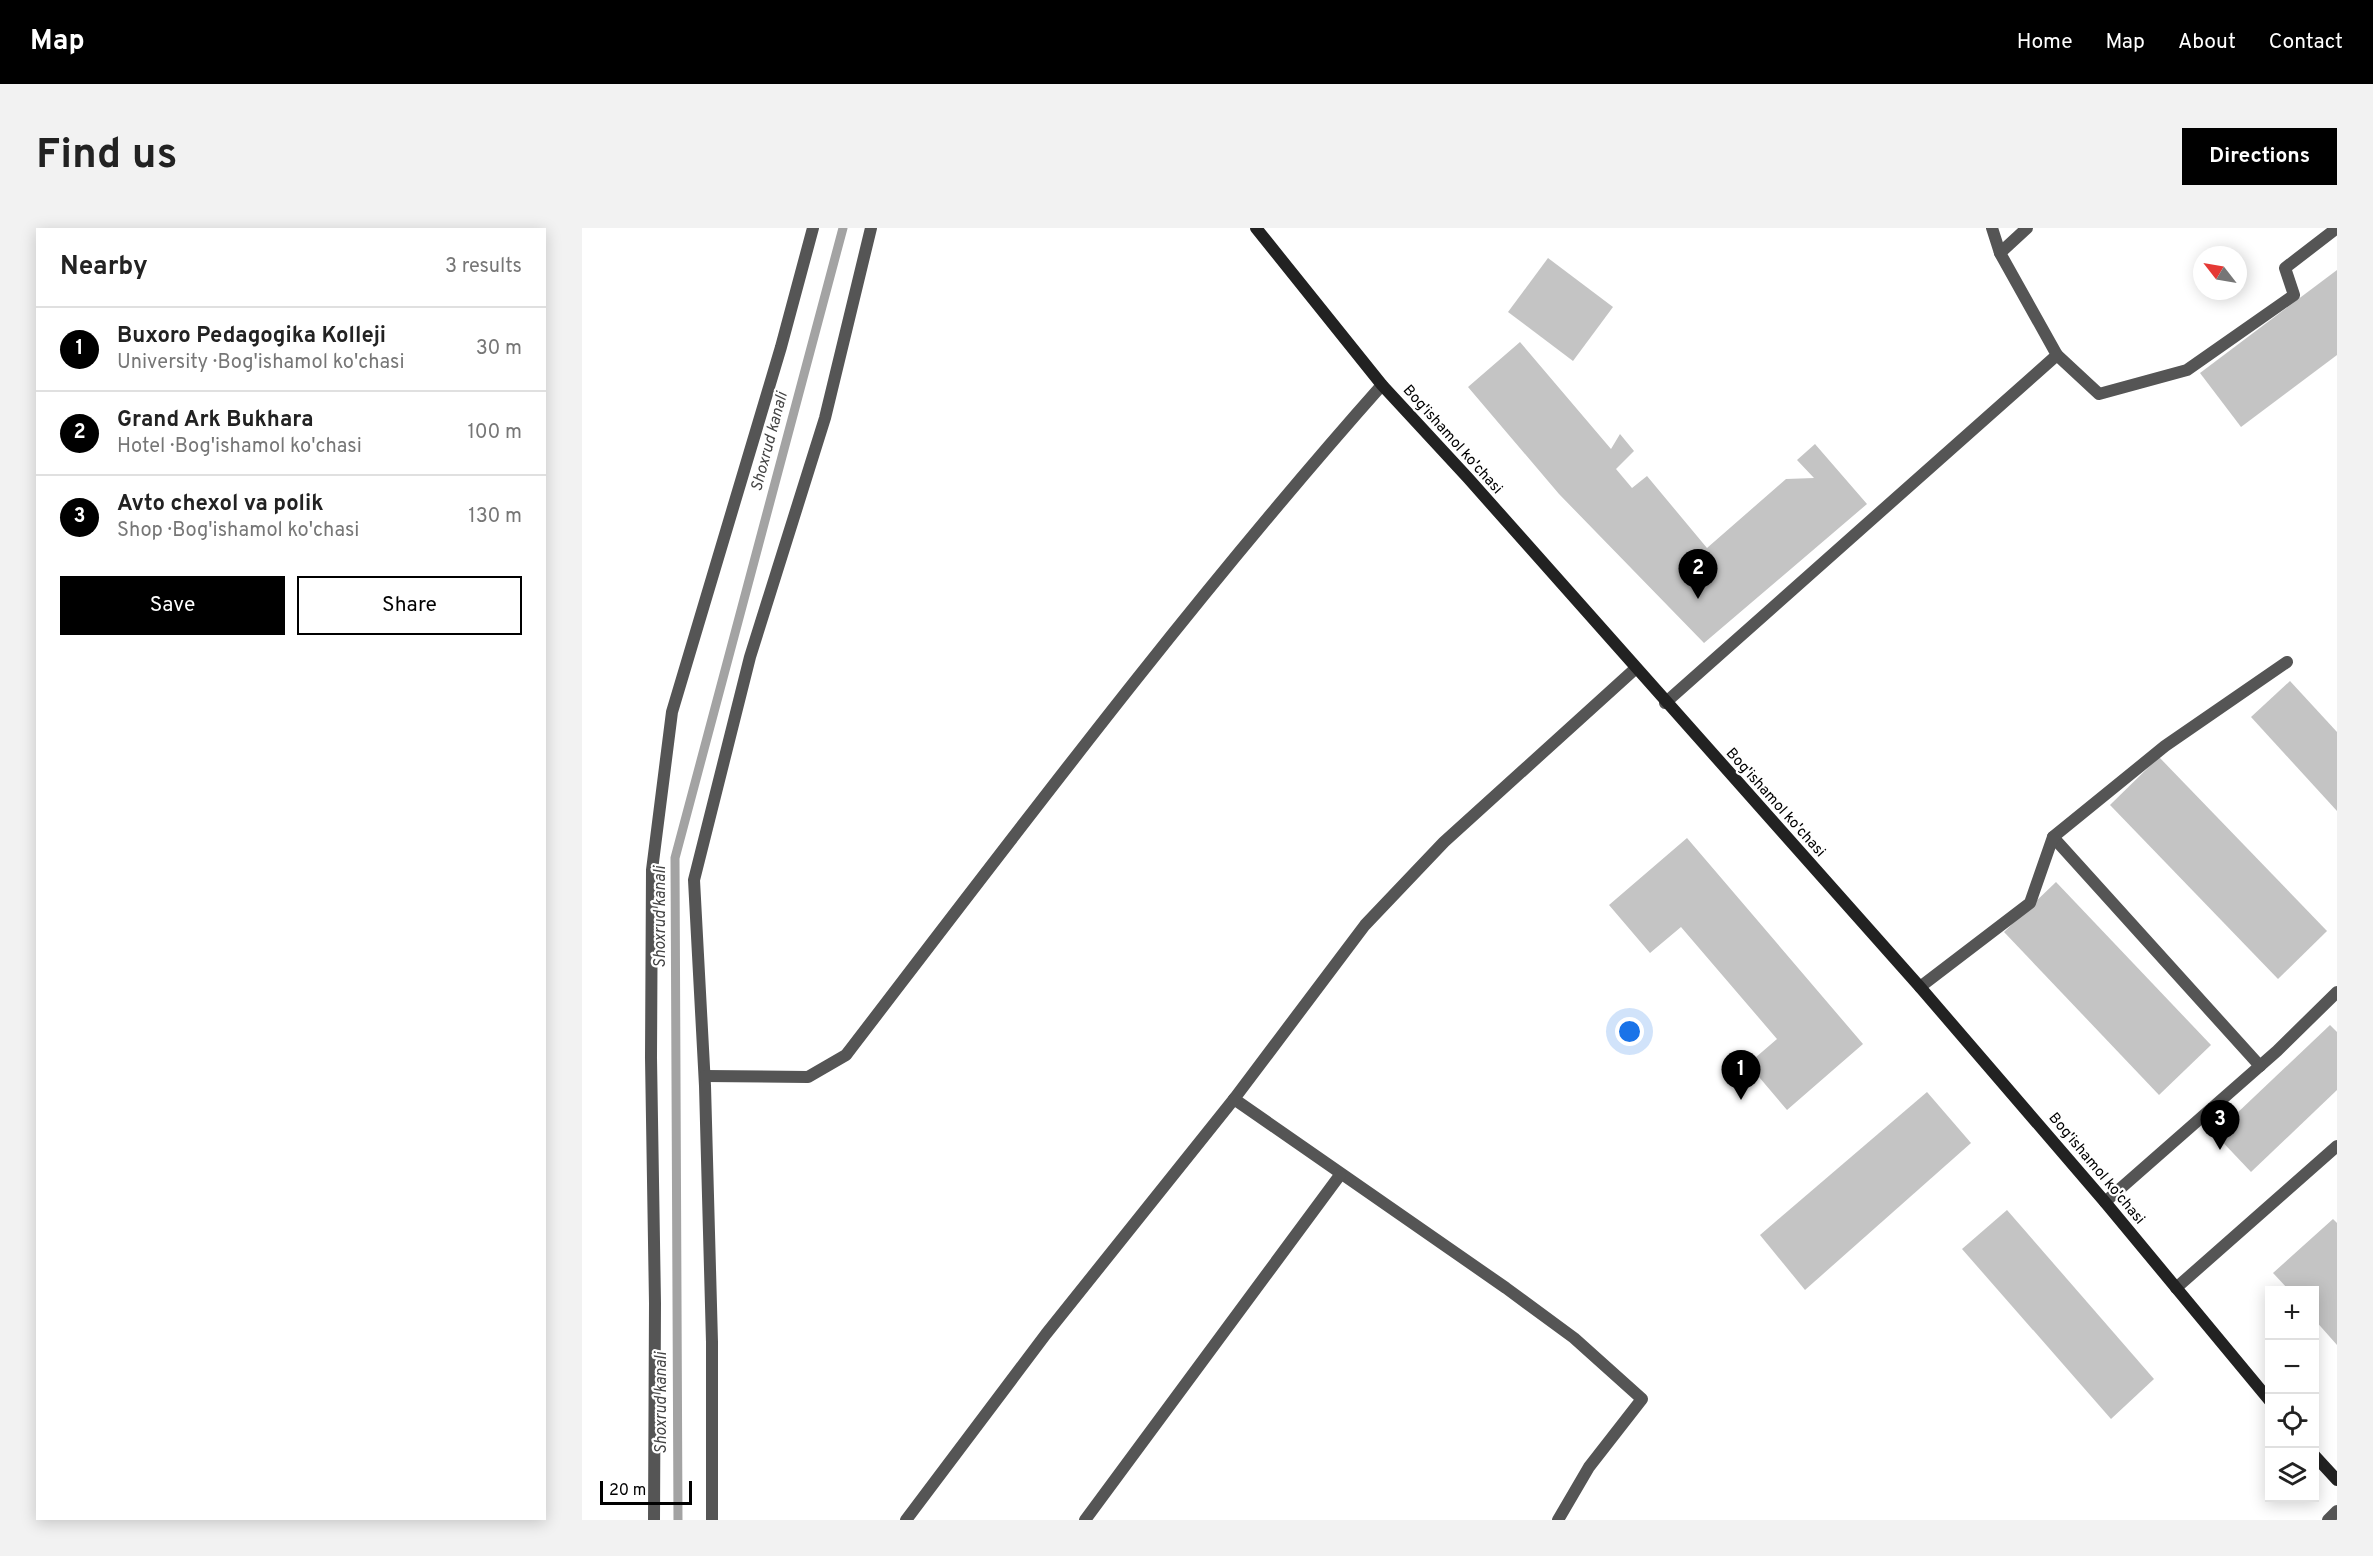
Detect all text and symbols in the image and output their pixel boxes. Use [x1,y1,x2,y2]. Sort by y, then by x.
text: Map [30,24,85,60]
text: Home [2017,29,2073,56]
text: Map [2106,29,2145,56]
text: About [2178,29,2236,56]
text: Contact [2269,29,2343,56]
button: Directions [2182,128,2337,185]
text: Find us [36,130,177,183]
north arrow [2193,246,2247,300]
text: Nearby [60,251,148,284]
text: 3 results [445,254,522,280]
text: Buxoro Pedagogika Kolleji [117,323,386,350]
text: 1 [76,336,84,362]
text: 30 m [476,336,522,362]
text: University · Bog'ishamol ko'chasi [117,350,405,376]
street label: Bog'ishamol ko'chasi [1398,382,1506,498]
water label: Shoxrud kanali [747,389,793,494]
text: Grand Ark Bukhara [117,407,313,434]
text: 2 [73,420,86,446]
text: 100 m [467,420,522,446]
text: Hotel · Bog'ishamol ko'chasi [117,434,362,460]
text: Avto chexol va polik [117,491,324,518]
text: 3 [74,504,86,530]
text: 130 m [468,504,522,530]
text: Shop · Bog'ishamol ko'chasi [117,518,359,544]
pin: 2 [1678,550,1718,599]
button: Save [60,576,285,635]
button: Share [297,576,522,635]
street label: Bog'ishamol ko'chasi [1721,745,1829,861]
water label: Shoxrud kanali [651,865,671,968]
your location [1615,1017,1644,1046]
pin: 1 [1722,1050,1760,1100]
pin: 3 [2200,1100,2240,1150]
street label: Bog'ishamol ko'chasi [2044,1109,2148,1229]
map controls [2265,1286,2319,1502]
button: + [2265,1286,2319,1340]
button: − [2265,1340,2319,1394]
water label: Shoxrud kanali [652,1351,672,1454]
button: locate [2265,1394,2319,1448]
button: layers [2265,1448,2319,1502]
scale bar [600,1478,692,1506]
text: 20 m [609,1481,646,1501]

